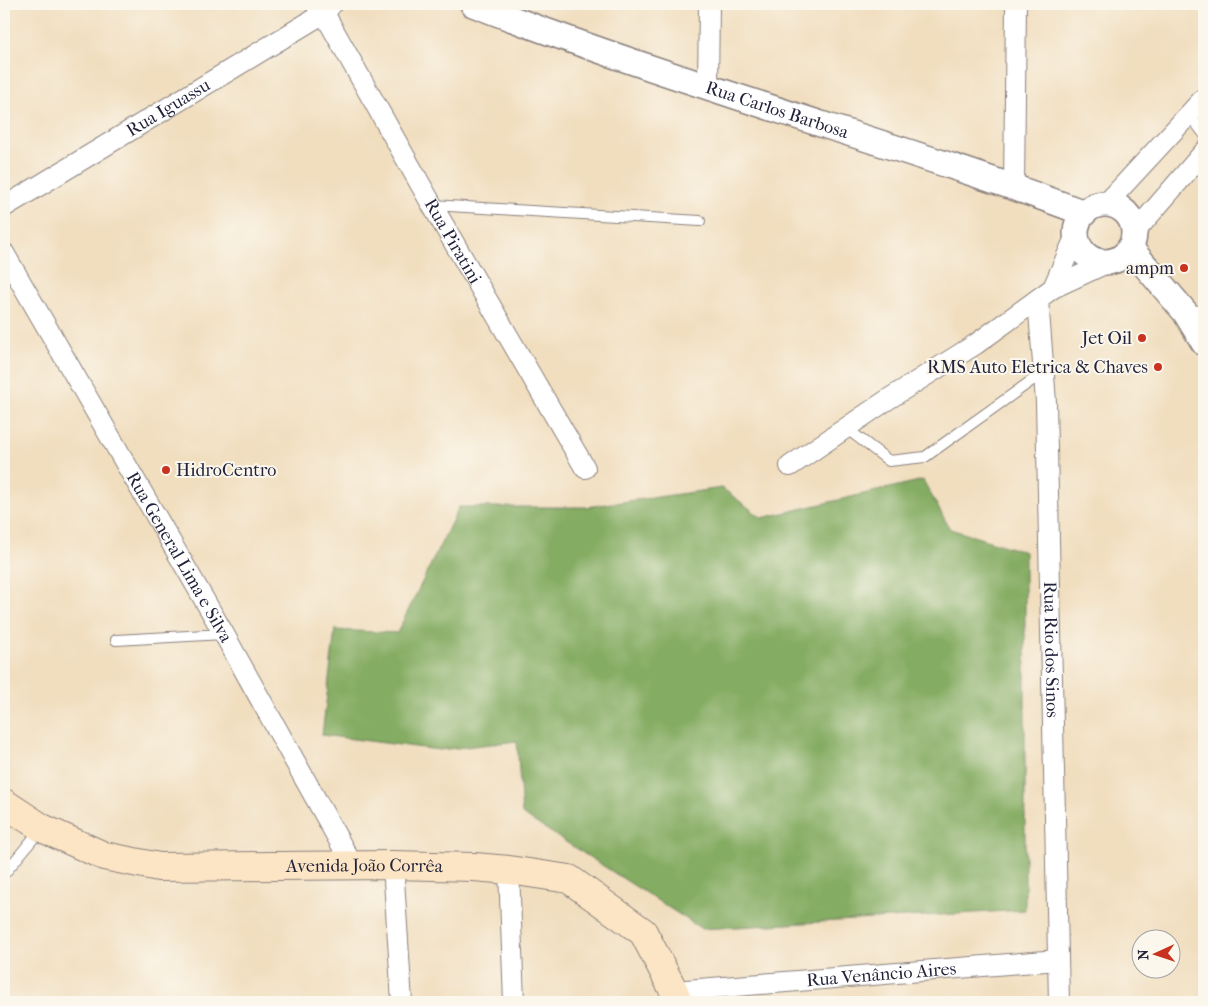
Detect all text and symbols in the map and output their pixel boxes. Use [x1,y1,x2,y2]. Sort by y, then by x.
street label: Rua Iguassu [123,74,214,141]
street label: Rua Carlos Barbosa [703,77,852,143]
street label: Rua Piratini [420,195,486,288]
place label: ampm [1126,258,1174,279]
marker: ampm [1178,262,1190,274]
place label: Jet Oil [1080,328,1132,349]
marker: Jet Oil [1136,332,1148,344]
place label: RMS Auto Eletrica & Chaves [927,357,1148,378]
marker: RMS Auto Eletrica & Chaves [1152,361,1164,373]
place label: HidroCentro [176,460,276,481]
marker: HidroCentro [160,464,172,476]
street label: Rua General Lima e Silva [122,468,237,647]
street label: Rua Rio dos Sinos [1039,581,1063,718]
street label: Avenida João Corrêa [285,854,444,877]
north arrow [1130,928,1180,978]
text: N [1135,949,1152,960]
street label: Rua Venâncio Aires [806,958,957,991]

